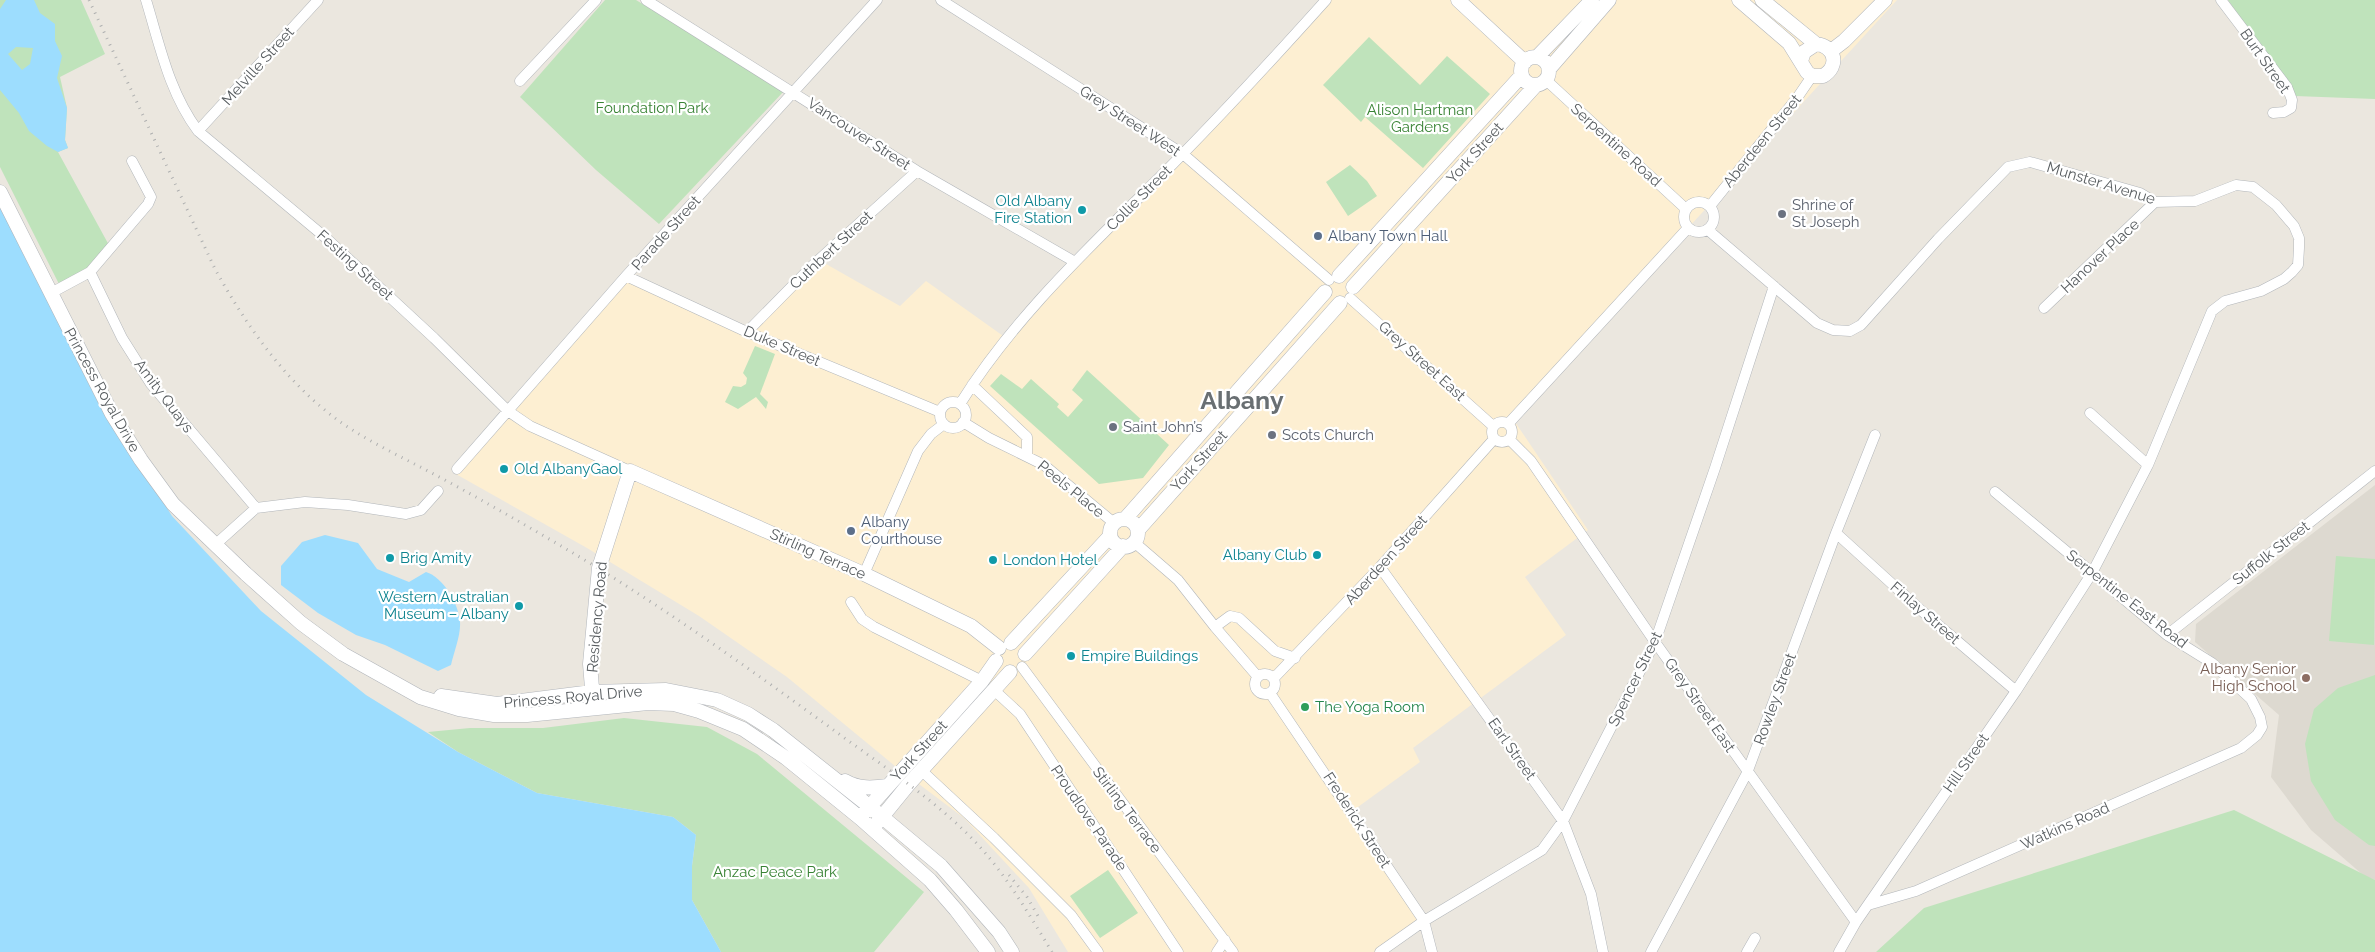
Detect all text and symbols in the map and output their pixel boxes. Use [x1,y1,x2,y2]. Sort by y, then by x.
street label: Melville Street [218,23,298,109]
street label: Burt Street [2236,25,2294,97]
street label: Grey Street West [1076,82,1184,160]
street label: Aberdeen Street [1719,91,1805,191]
street label: Vancouver Street [804,94,914,174]
park label: Foundation Park [596,99,708,117]
street label: Serpentine Road [1567,100,1665,190]
park label: Alison Hartman Gardens [1367,101,1473,136]
street label: York Street [1443,119,1507,187]
street label: Munster Avenue [2044,158,2158,208]
street label: Collie Street [1103,162,1175,234]
street label: Parade Street [628,192,704,274]
place label: Old Albany Fire Station [994,192,1072,227]
place label: Shrine of St Joseph [1792,196,1859,231]
marker: Old Albany Fire Station [1076,204,1088,216]
street label: Cuthbert Street [786,207,876,293]
marker: Shrine of St Joseph [1776,208,1788,220]
street label: Hanover Place [2057,215,2143,297]
street label: Festing Street [313,226,397,304]
place label: Albany Town Hall [1328,227,1448,245]
marker: Albany Town Hall [1312,230,1324,242]
street label: Grey Street East [1375,317,1469,405]
street label: Duke Street [741,322,823,370]
street label: Princess Royal Drive [60,325,144,455]
street label: Amity Quays [131,356,197,436]
district label: Albany [1200,385,1284,415]
place label: Saint John’s [1123,418,1203,436]
marker: Saint John’s [1107,421,1119,433]
place label: Scots Church [1282,426,1374,444]
street label: York Street [1167,427,1231,495]
marker: Scots Church [1266,429,1278,441]
street label: Peels Place [1034,457,1108,521]
place label: Old AlbanyGaol [514,460,623,478]
marker: Old AlbanyGaol [498,463,510,475]
street label: Aberdeen Street [1341,511,1431,609]
place label: Albany Courthouse [861,513,942,548]
street label: Suffolk Street [2229,517,2313,589]
street label: Stirling Terrace [767,525,869,583]
marker: Albany Courthouse [845,525,857,537]
place label: Albany Club [1223,546,1307,564]
street label: Serpentine East Road [2063,546,2191,652]
place label: Brig Amity [400,549,472,567]
marker: Albany Club [1311,549,1323,561]
place label: London Hotel [1003,551,1099,569]
marker: Brig Amity [384,552,396,564]
marker: London Hotel [987,554,999,566]
street label: Residency Road [583,561,611,673]
street label: Finlay Street [1887,578,1963,648]
place label: Western Australian Museum – Albany [378,588,509,623]
marker: Western Australian Museum – Albany [513,600,525,612]
street label: Spencer Street [1604,629,1666,729]
place label: Empire Buildings [1081,647,1198,665]
marker: Empire Buildings [1065,650,1077,662]
street label: Rowley Street [1750,651,1800,747]
street label: Grey Street East [1661,654,1739,756]
place label: Albany Senior High School [2200,660,2297,695]
marker: Albany Senior High School [2300,672,2312,684]
street label: Princess Royal Drive [503,682,643,712]
place label: The Yoga Room [1315,698,1425,716]
marker: The Yoga Room [1299,701,1311,713]
street label: Earl Street [1484,715,1540,783]
street label: York Street [887,717,951,785]
street label: Hill Street [1939,730,1993,796]
street label: Proudlove Parade [1047,762,1131,874]
street label: Stirling Terrace [1089,763,1165,857]
street label: Frederick Street [1319,769,1395,871]
street label: Watkins Road [2018,798,2112,854]
park label: Anzac Peace Park [713,863,837,881]

